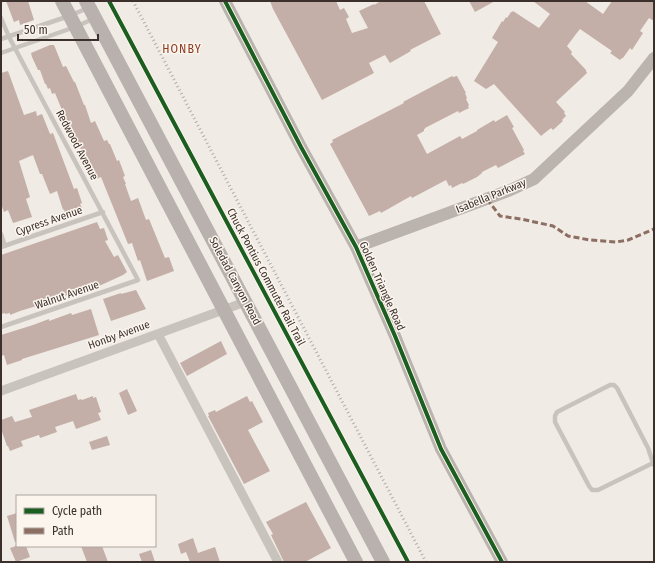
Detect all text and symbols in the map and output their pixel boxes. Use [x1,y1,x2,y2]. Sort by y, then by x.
scale bar [18,16,98,42]
text: 50 m [24,23,48,37]
district label: HONBY [162,42,202,56]
street label: Redwood Avenue [53,108,101,182]
street label: Isabella Parkway [454,176,528,216]
street label: Cypress Avenue [14,204,84,238]
street label: Chuck Pontius Commuter Rail Trail [224,206,308,348]
street label: Soledad Canyon Road [206,235,264,327]
street label: Golden Triangle Road [357,239,407,333]
street label: Walnut Avenue [33,278,101,312]
street label: Honby Avenue [86,318,152,352]
legend [16,495,156,547]
text: Cycle path [52,504,102,518]
text: Path [52,524,74,538]

